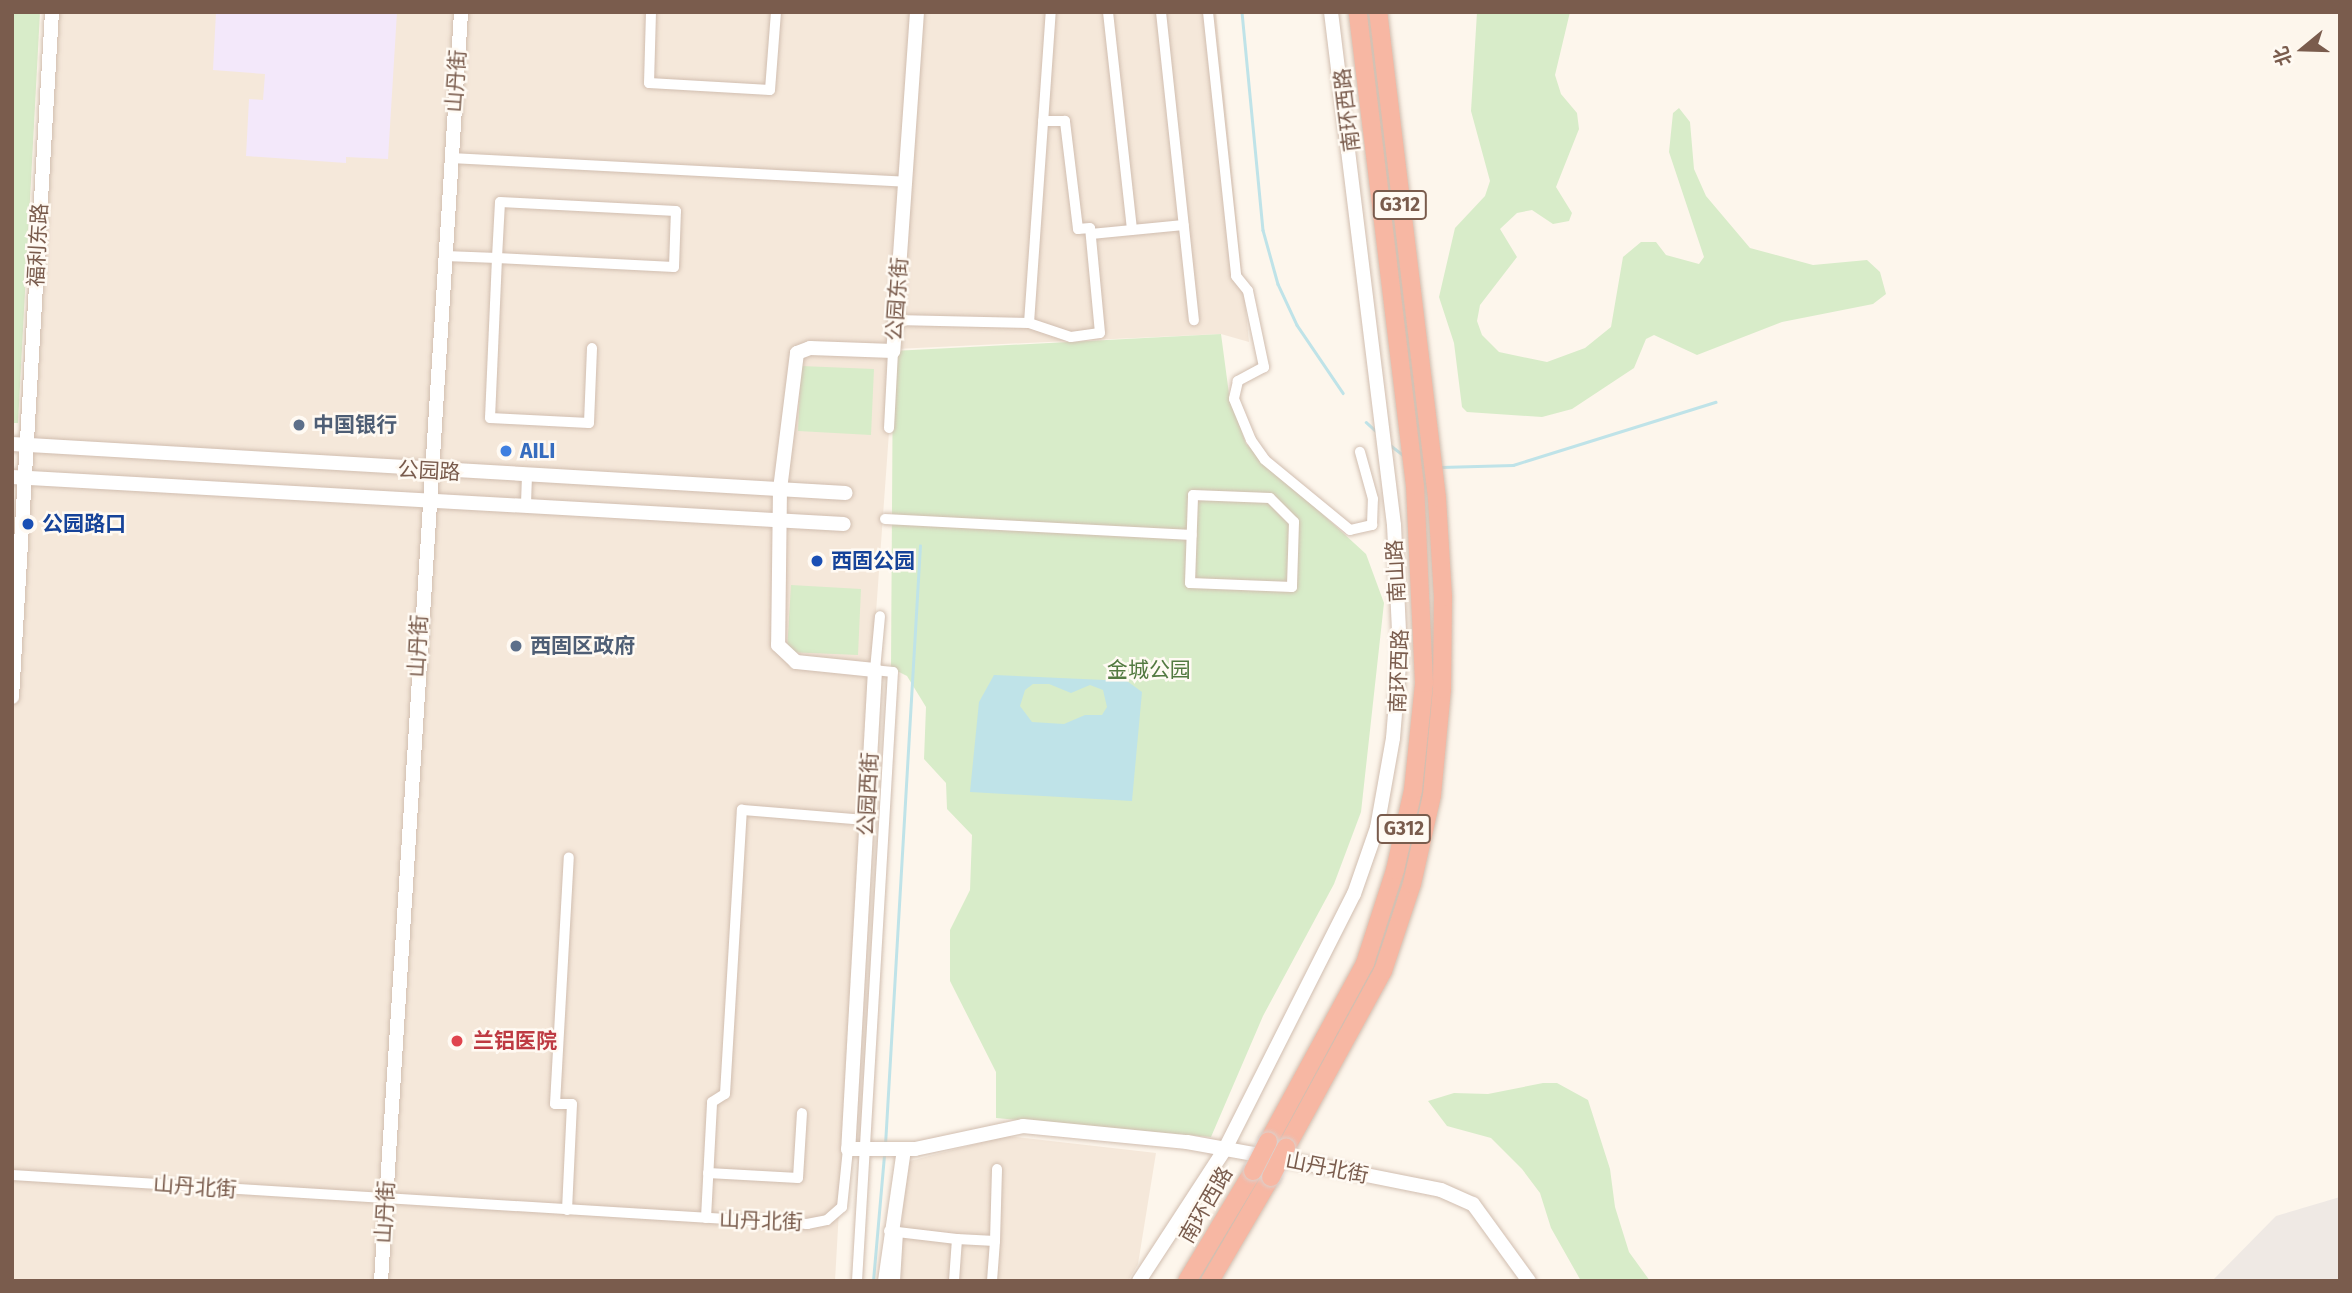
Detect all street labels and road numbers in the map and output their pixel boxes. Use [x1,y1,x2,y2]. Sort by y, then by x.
street label: 山丹街 [441,49,471,113]
street label: 南环西路 [1329,67,1365,153]
road number: G312 [1372,190,1428,220]
street label: 福利东路 [23,202,53,288]
street label: 公园东街 [882,256,912,342]
street label: 公园路 [397,457,461,485]
street label: 南山路 [1382,539,1410,603]
street label: 山丹街 [404,614,432,678]
street label: 南环西路 [1385,629,1413,713]
street label: 公园西街 [853,751,883,837]
road number: G312 [1376,814,1432,844]
street label: 山丹北街 [1283,1148,1371,1188]
street label: 南环西路 [1174,1162,1238,1248]
street label: 山丹北街 [152,1172,238,1202]
street label: 山丹街 [371,1180,399,1244]
street label: 山丹北街 [719,1207,803,1235]

